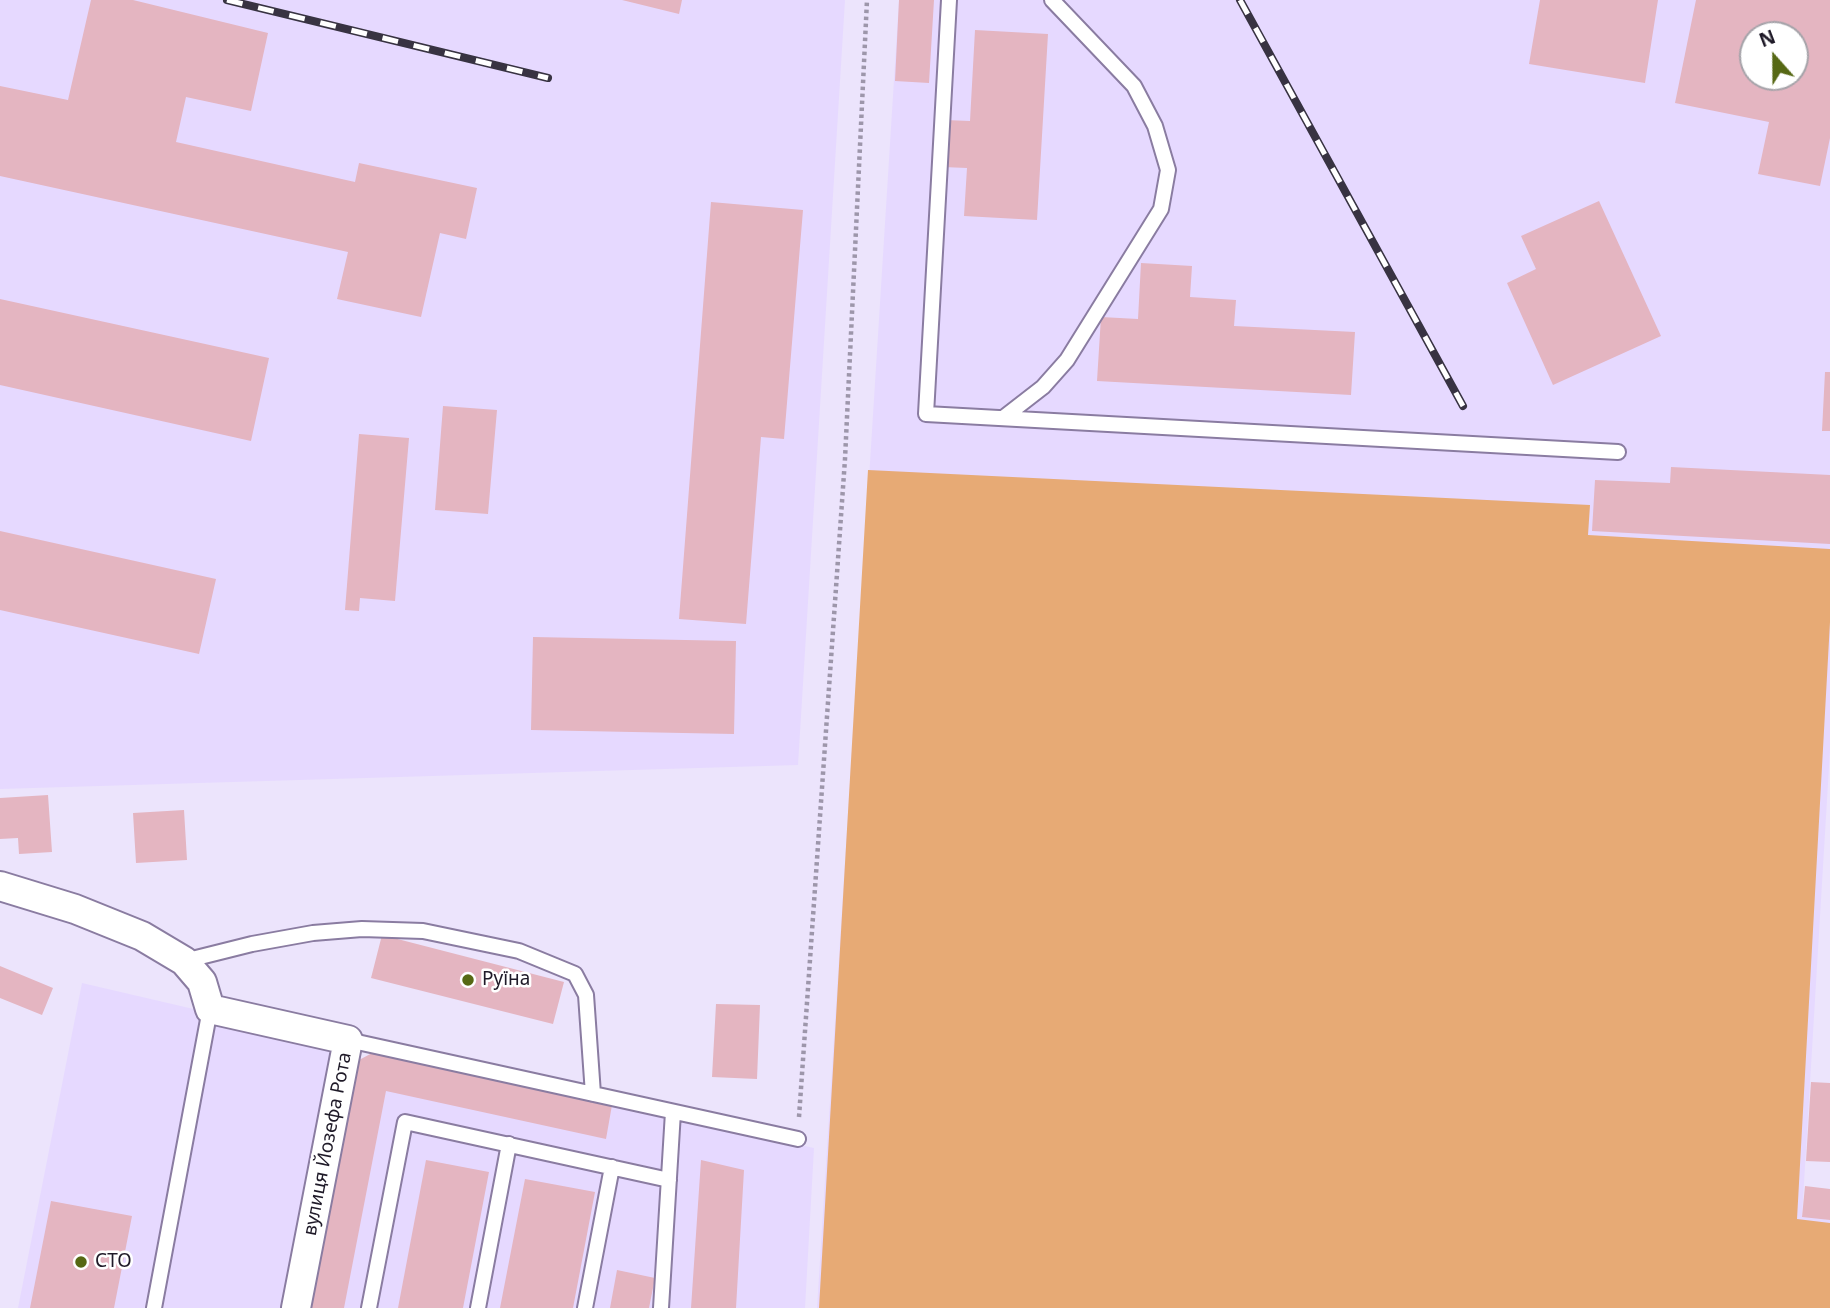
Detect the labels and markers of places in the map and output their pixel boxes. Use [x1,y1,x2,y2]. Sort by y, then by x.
place label: Руїна [482,969,530,991]
marker: Руїна [460,972,476,988]
place label: СТО [95,1251,132,1273]
marker: СТО [73,1254,89,1270]

